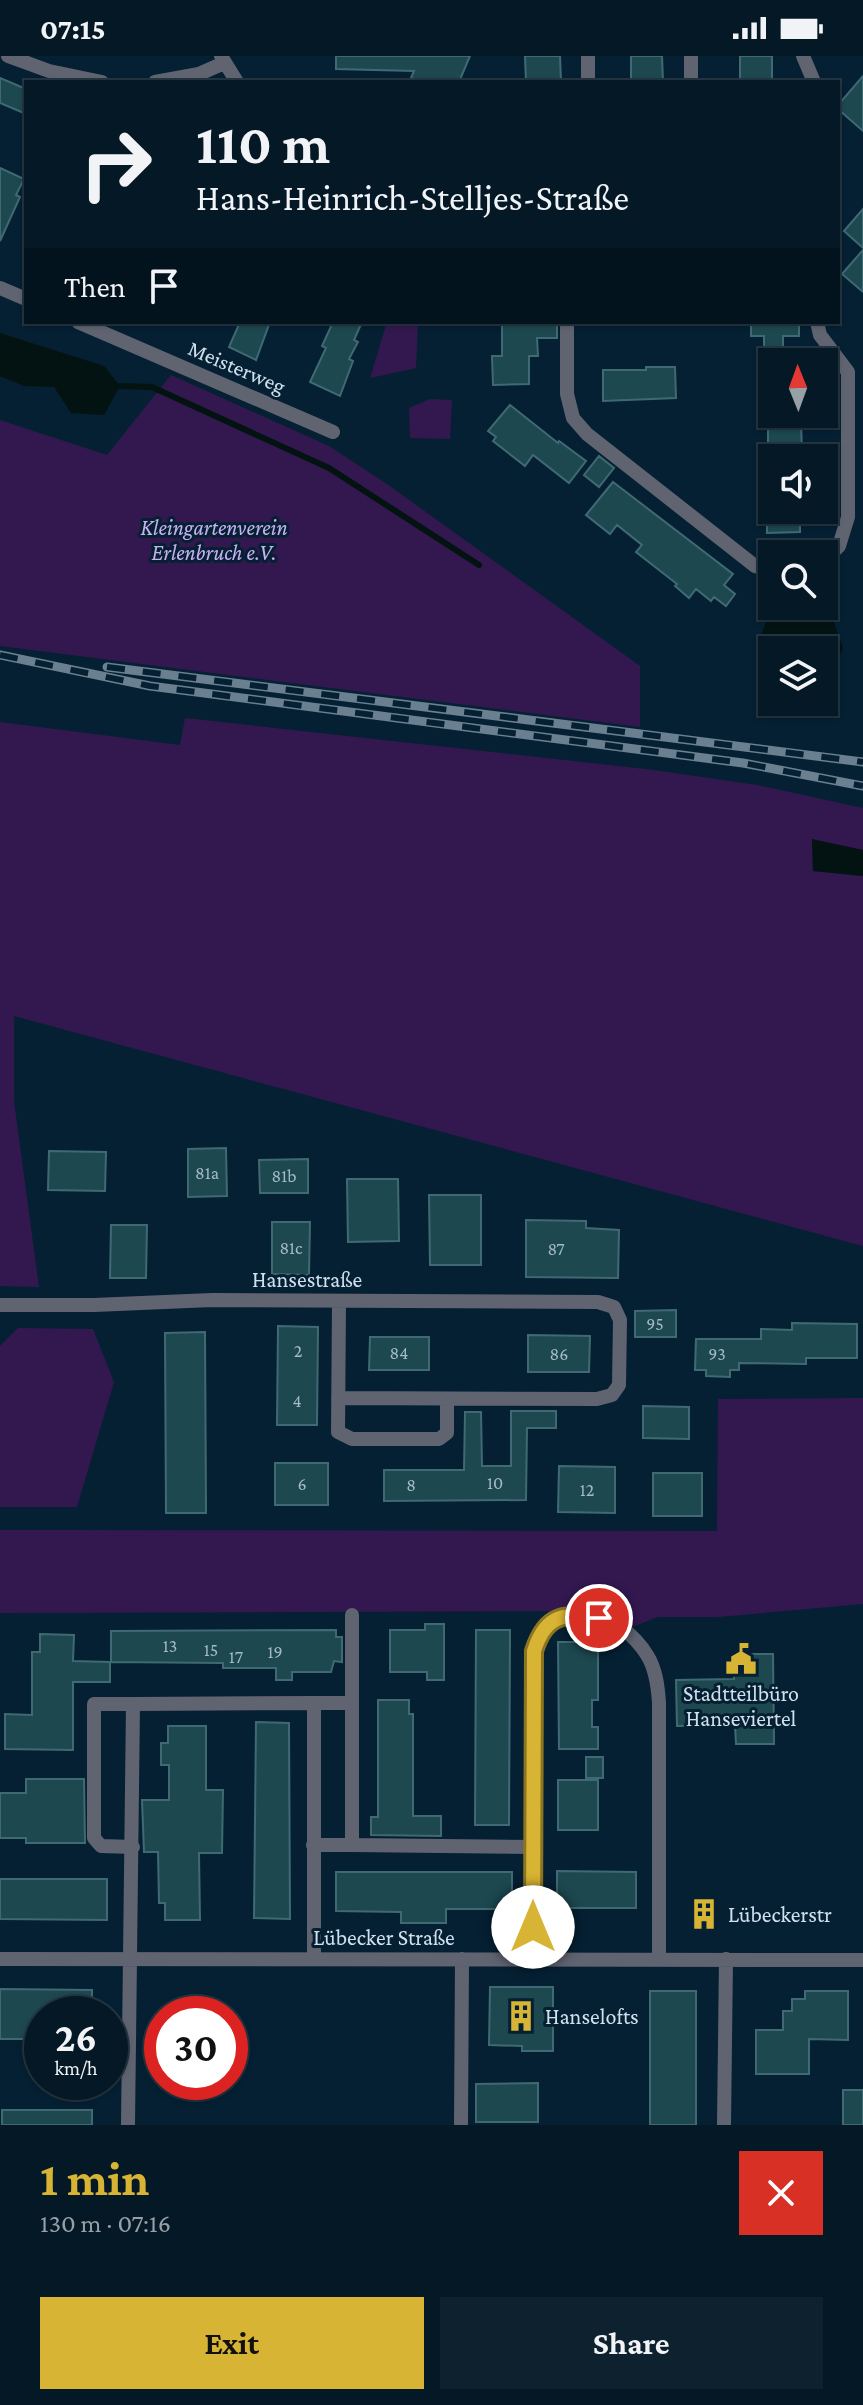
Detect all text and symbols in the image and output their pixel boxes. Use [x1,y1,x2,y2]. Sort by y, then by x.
text: 07:15 [40,12,106,45]
icon: right [64,112,168,216]
text: 110 m [196,113,330,175]
text: Hans-Heinrich-Stelljes-Straße [196,178,629,218]
icon: arrive [142,264,186,308]
text: Then [64,270,126,303]
street label: Meisterweg [185,335,290,399]
north arrow [758,348,838,428]
map controls [758,348,838,716]
button: sound [758,444,838,524]
park label: Kleingartenverein Erlenbruch e.V. [140,515,288,565]
button: search [758,540,838,620]
button: layers [758,636,838,716]
house number: 81a [195,1163,219,1183]
house number: 81b [272,1166,296,1186]
house number: 81c [279,1238,303,1258]
house number: 87 [547,1239,565,1259]
street label: Hansestraße [252,1267,362,1292]
house number: 95 [646,1314,664,1334]
house number: 2 [294,1341,302,1361]
house number: 84 [390,1343,408,1363]
house number: 86 [550,1344,568,1364]
house number: 93 [708,1344,726,1364]
house number: 4 [292,1391,302,1411]
house number: 10 [487,1473,503,1493]
house number: 6 [297,1474,307,1494]
house number: 8 [406,1475,416,1495]
house number: 12 [580,1480,594,1500]
pin [565,1584,633,1652]
icon: arrive [577,1596,621,1640]
house number: 13 [163,1636,177,1656]
house number: 15 [204,1640,218,1660]
house number: 19 [267,1642,283,1662]
public building icon: Stadtteilbüro Hanseviertel [724,1642,758,1676]
house number: 17 [229,1647,243,1667]
place label: Stadtteilbüro Hanseviertel [683,1681,799,1731]
position arrow [491,1885,575,1969]
building icon: Lübeckerstr [687,1897,721,1931]
place label: Lübeckerstr [728,1902,832,1927]
street label: Lübecker Straße [313,1925,455,1950]
speed limit sign: 30 [144,1996,248,2100]
building icon: Hanselofts [504,1999,538,2033]
place label: Hanselofts [545,2004,639,2029]
text: 26 [55,2015,97,2060]
text: km/h [54,2057,98,2079]
button: close [739,2151,823,2235]
text: 1 min [40,2152,149,2205]
text: 130 m · 07:16 [40,2209,171,2238]
button: Exit [40,2297,424,2389]
button: Share [440,2297,823,2389]

